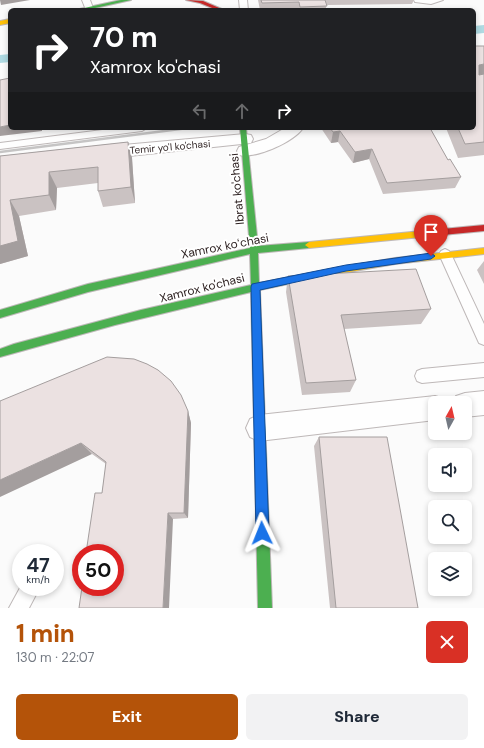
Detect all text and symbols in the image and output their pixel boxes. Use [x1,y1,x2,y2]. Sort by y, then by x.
text: 70 m [90,19,158,56]
icon: right [24,24,76,76]
text: Xamrox ko'chasi [90,55,221,79]
icon: left [189,100,211,122]
icon: ahead [231,100,253,122]
icon: right [273,100,295,122]
street label: Temir yo'l ko'chasi [129,137,211,157]
street label: Ibrat ko'chasi [226,152,248,225]
pin [414,215,448,256]
icon: arrive [420,221,442,243]
street label: Xamrox koʻchasi [180,230,270,262]
street label: Xamrox ko'chasi [158,270,246,306]
north arrow [428,396,472,440]
map controls [428,396,472,596]
button: sound [428,448,472,492]
button: search [428,500,472,544]
position arrow [241,512,283,554]
speed limit sign: 50 [72,544,124,596]
text: 47 [26,552,50,578]
button: layers [428,552,472,596]
text: km/h [26,573,50,586]
text: 1 min [16,618,75,649]
button: close [426,621,468,663]
text: 130 m · 22:07 [16,649,94,666]
button: Exit [16,694,238,740]
button: Share [246,694,468,740]

